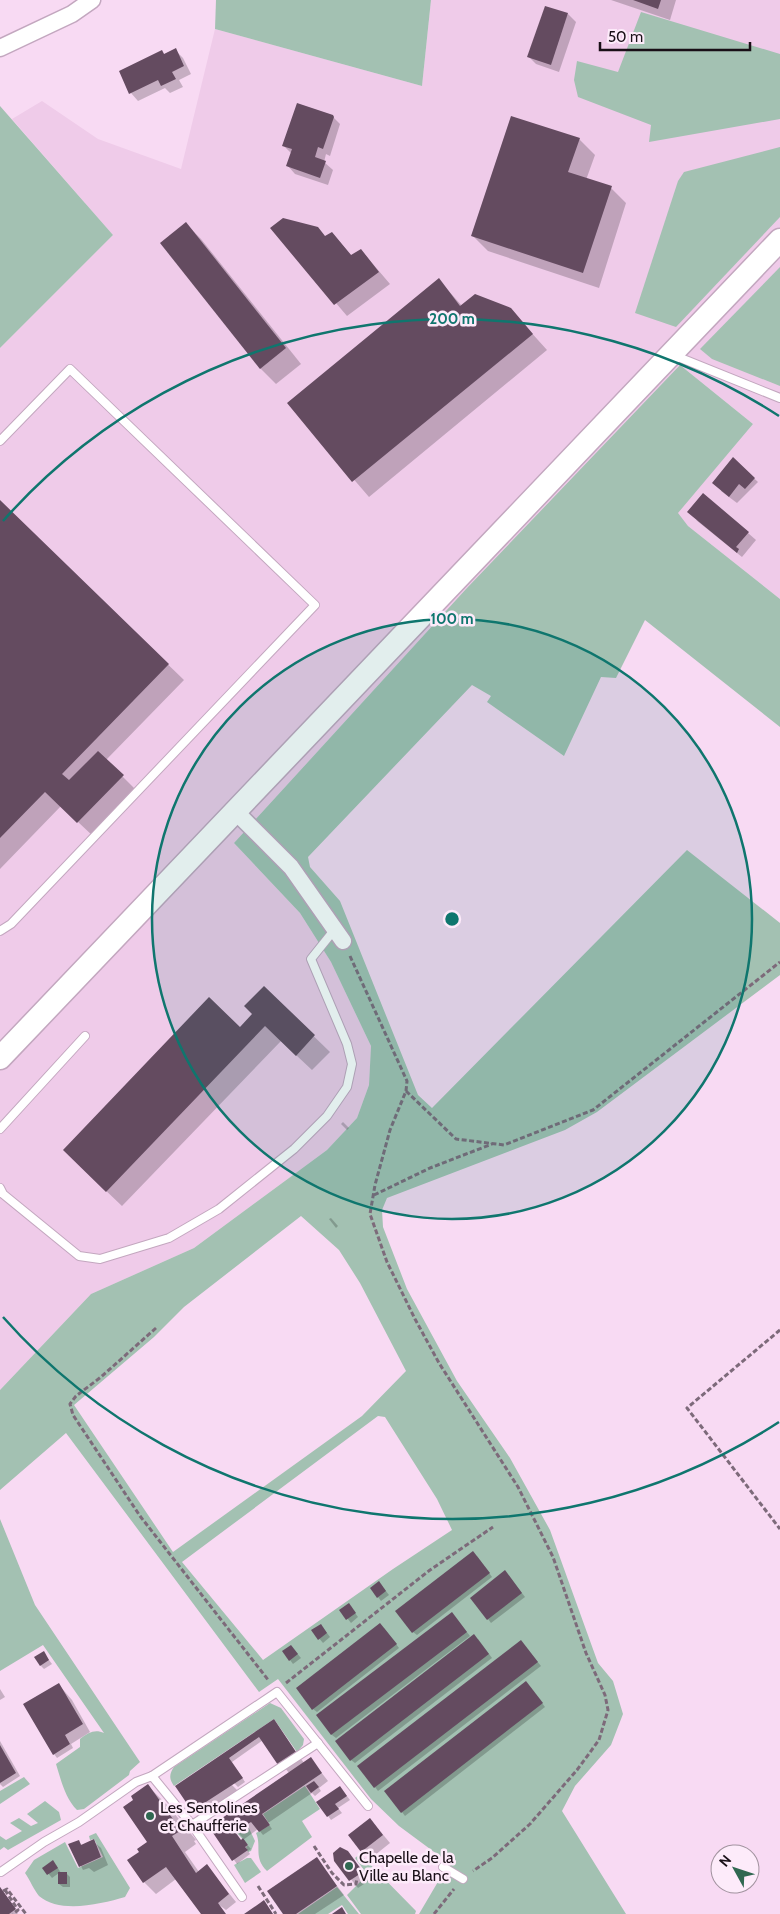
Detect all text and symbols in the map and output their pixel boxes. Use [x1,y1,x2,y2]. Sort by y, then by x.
scale bar [600,20,750,52]
text: 50 m [608,28,643,46]
text: 200 m [429,310,475,328]
text: 100 m [430,610,474,628]
centre of rings [443,910,461,928]
place label: Les Sentolines et Chaufferie [160,1798,258,1835]
marker: Les Sentolines et Chaufferie [144,1810,156,1822]
north arrow [710,1844,760,1894]
place label: Chapelle de la Ville au Blanc [359,1848,454,1885]
text: N [715,1851,735,1870]
marker: Chapelle de la Ville au Blanc [343,1860,355,1872]

